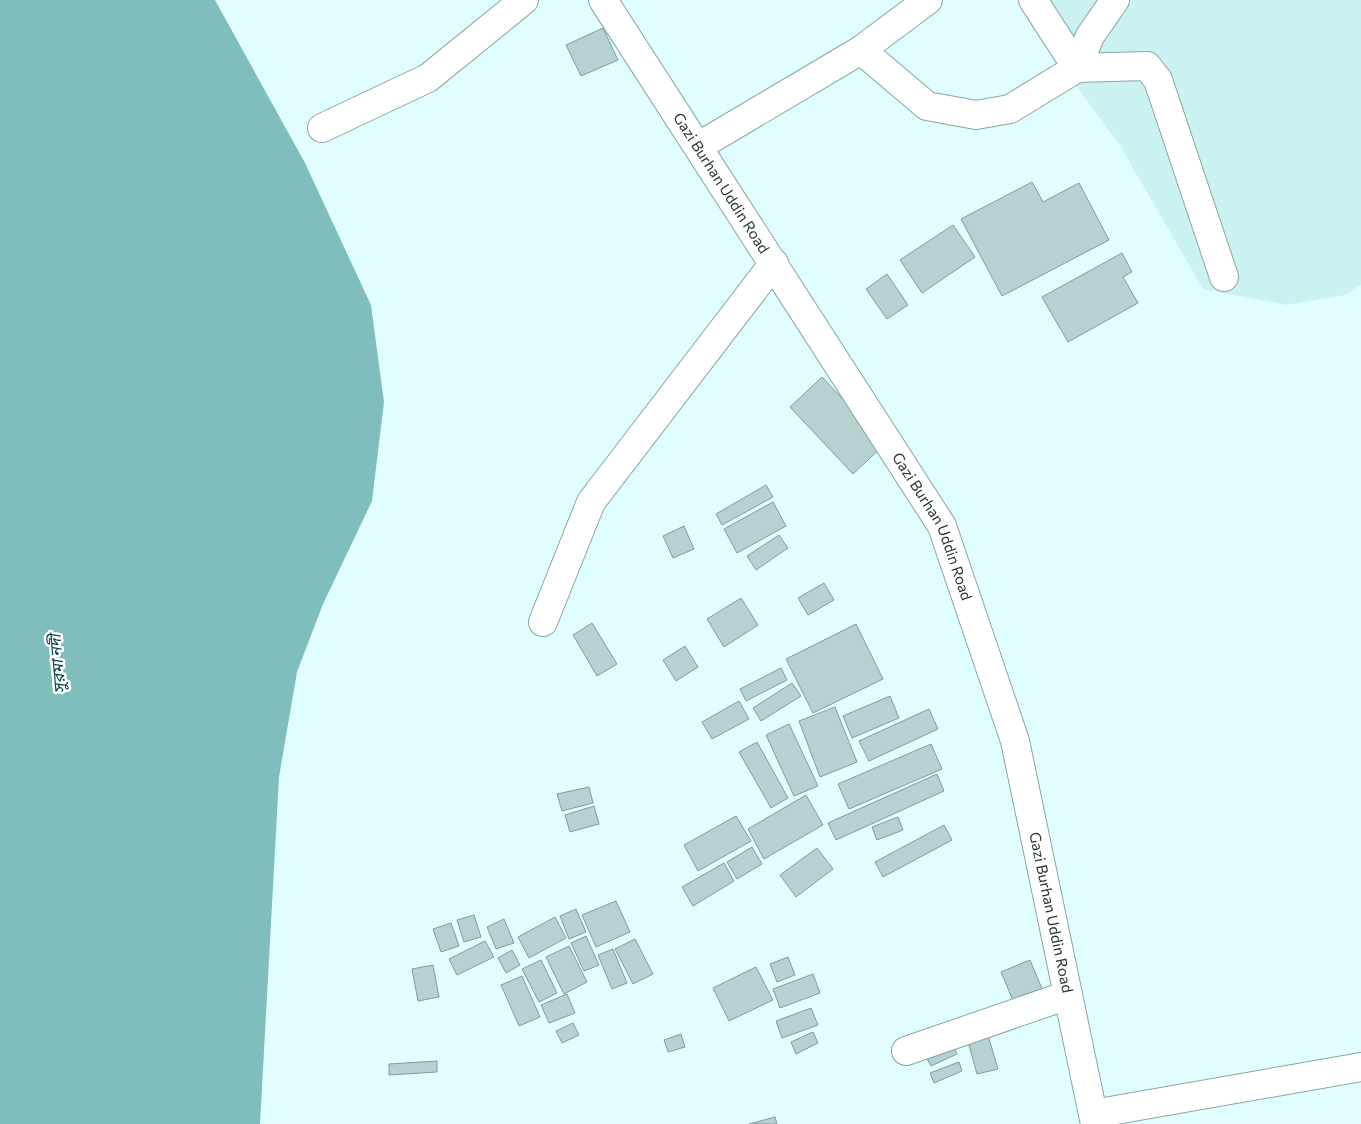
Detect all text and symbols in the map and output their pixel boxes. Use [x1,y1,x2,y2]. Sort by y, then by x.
street label: Gazi Burhan Uddin Road [670,109,774,256]
street label: Gazi Burhan Uddin Road [889,449,977,603]
water label: সুরমা নদী [44,631,70,694]
street label: Gazi Burhan Uddin Road [1026,830,1077,994]

